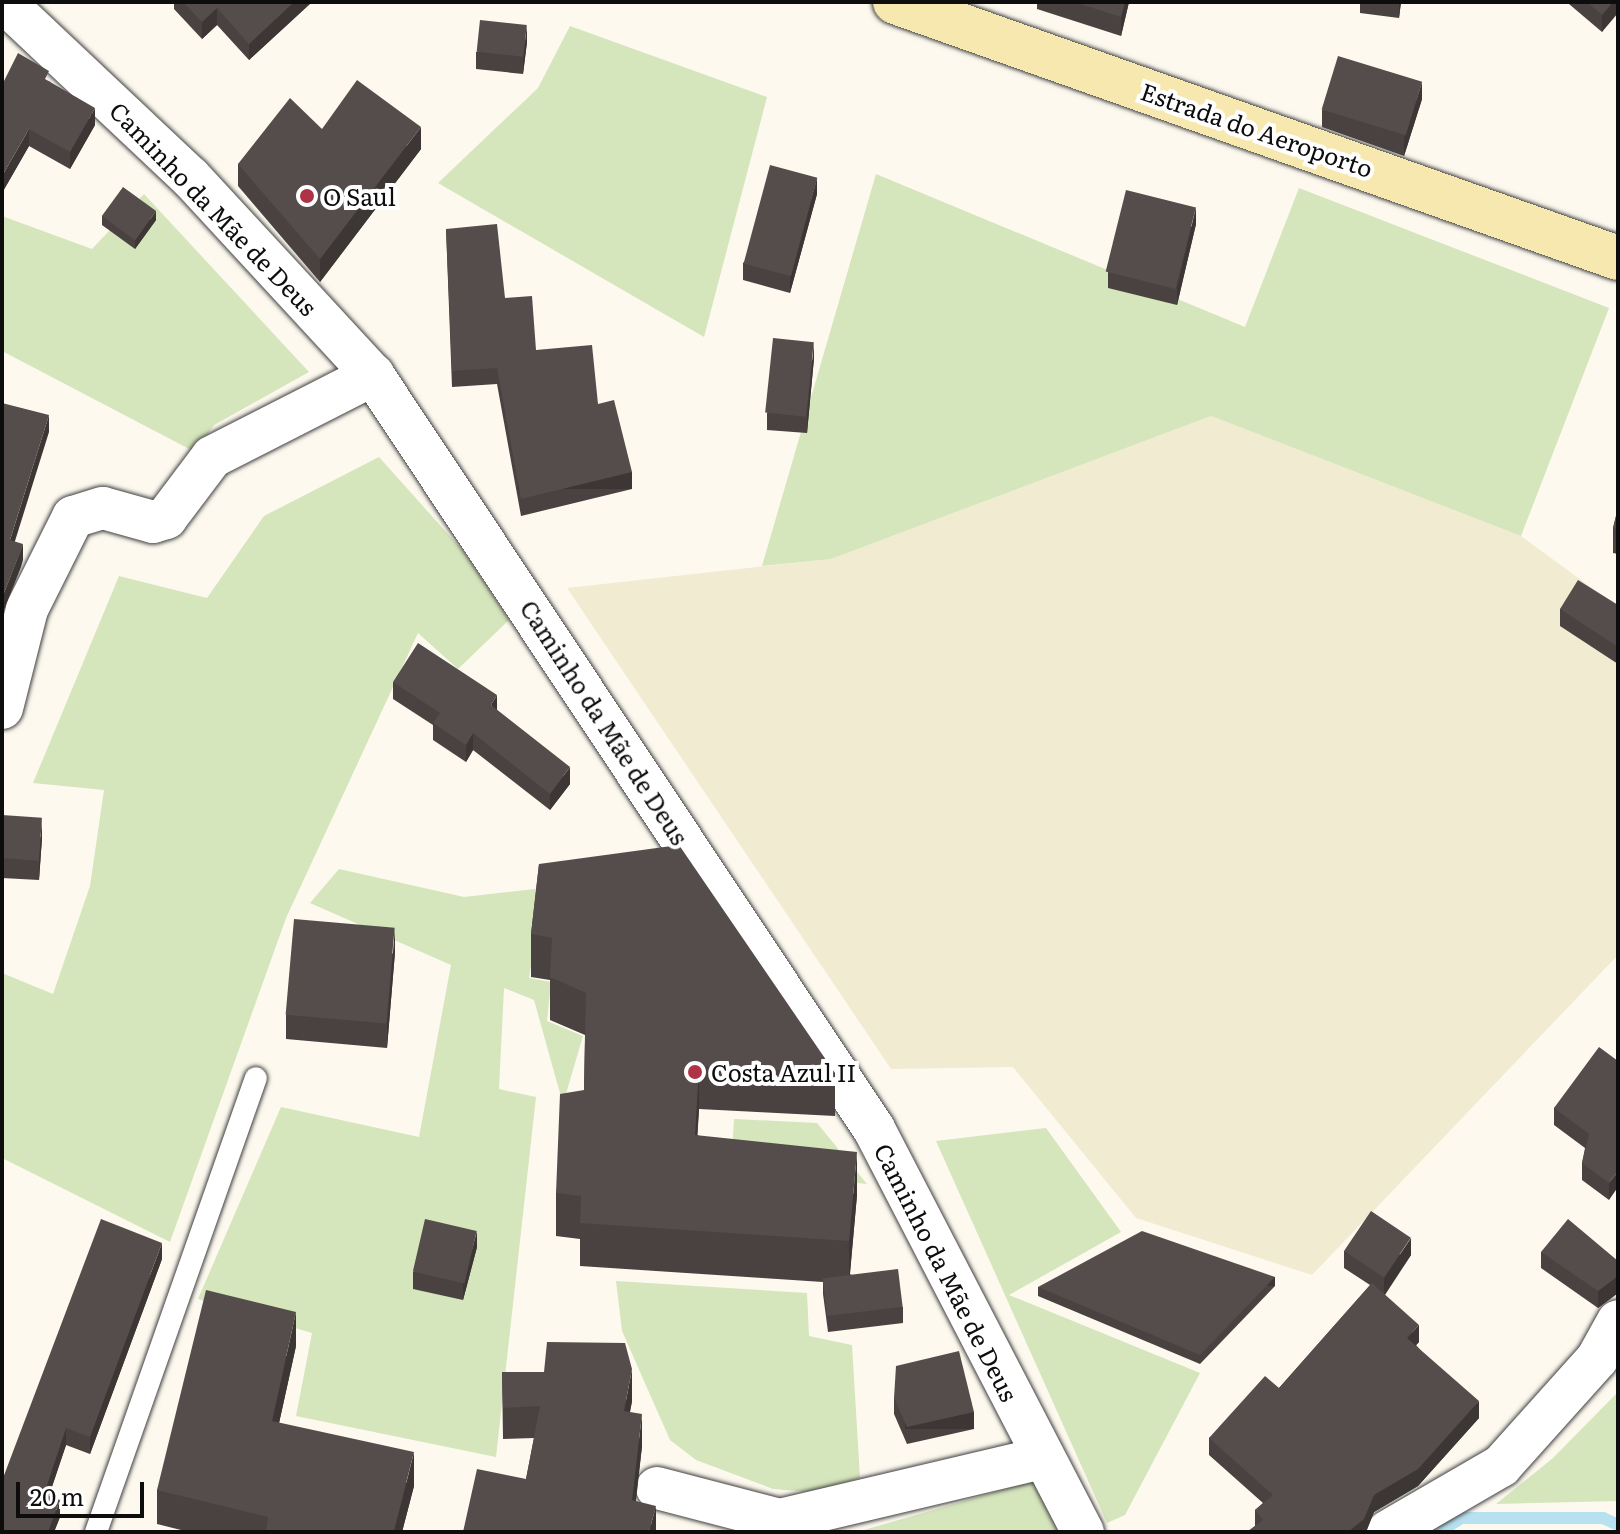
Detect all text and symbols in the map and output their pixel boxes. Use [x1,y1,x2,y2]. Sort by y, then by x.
street label: Estrada do Aeroporto [1137,76,1377,182]
street label: Caminho da Mãe de Deus [104,95,324,321]
place label: O Saul [323,182,396,210]
marker: O Saul [298,187,316,205]
street label: Caminho da Mãe de Deus [515,594,695,850]
place label: Costa Azul II [711,1058,856,1086]
marker: Costa Azul II [686,1063,704,1081]
street label: Caminho da Mãe de Deus [869,1138,1025,1406]
scale bar [20,1466,148,1516]
text: 20 m [30,1478,84,1513]

